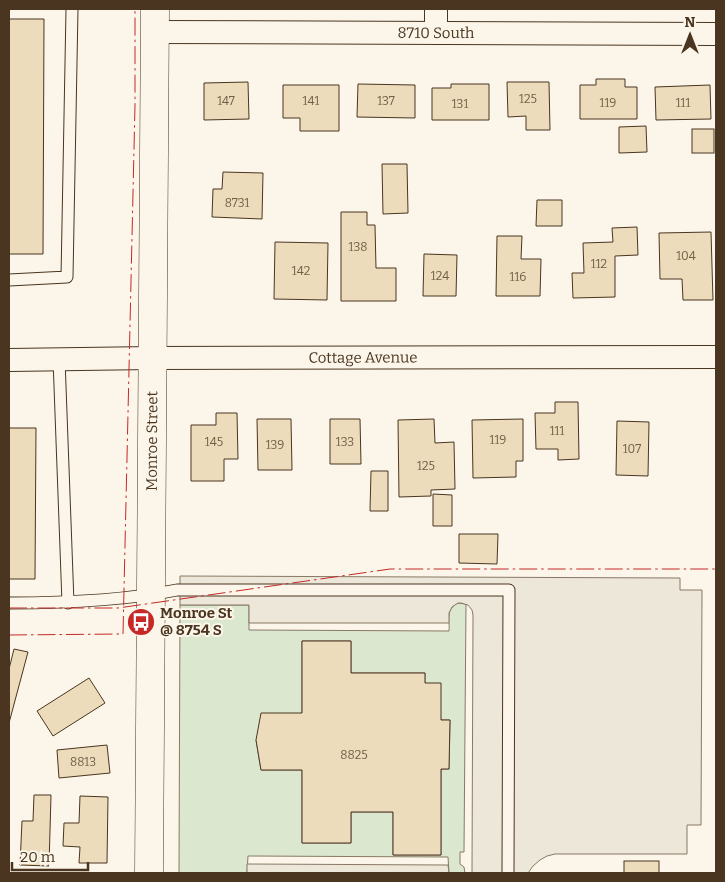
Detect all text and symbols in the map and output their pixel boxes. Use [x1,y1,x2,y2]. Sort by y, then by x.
north arrow [665,10,715,60]
text: N [685,14,696,31]
street label: 8710 South [398,24,475,42]
house number: 125 [519,92,537,106]
house number: 147 [217,94,235,108]
house number: 141 [303,94,319,108]
house number: 137 [377,94,395,108]
house number: 119 [600,96,616,110]
house number: 111 [676,96,690,110]
house number: 131 [452,97,468,111]
house number: 8731 [225,196,249,210]
house number: 138 [349,240,367,254]
house number: 104 [676,249,696,263]
house number: 112 [591,257,607,271]
house number: 142 [292,264,310,278]
house number: 124 [431,269,449,283]
house number: 116 [510,270,526,284]
street label: Cottage Avenue [308,349,418,367]
street label: Monroe Street [143,390,161,491]
house number: 111 [550,424,564,438]
house number: 119 [490,433,506,447]
house number: 145 [205,435,223,449]
house number: 133 [336,435,354,449]
house number: 139 [266,438,284,452]
house number: 107 [623,442,641,456]
house number: 125 [417,459,435,473]
place label: Monroe St @ 8754 S [160,604,233,639]
bus stop icon: Monroe St @ 8754 S [126,607,156,637]
house number: 8825 [340,748,368,762]
house number: 8813 [70,755,96,769]
scale bar [12,840,89,872]
text: 20 m [20,848,56,866]

